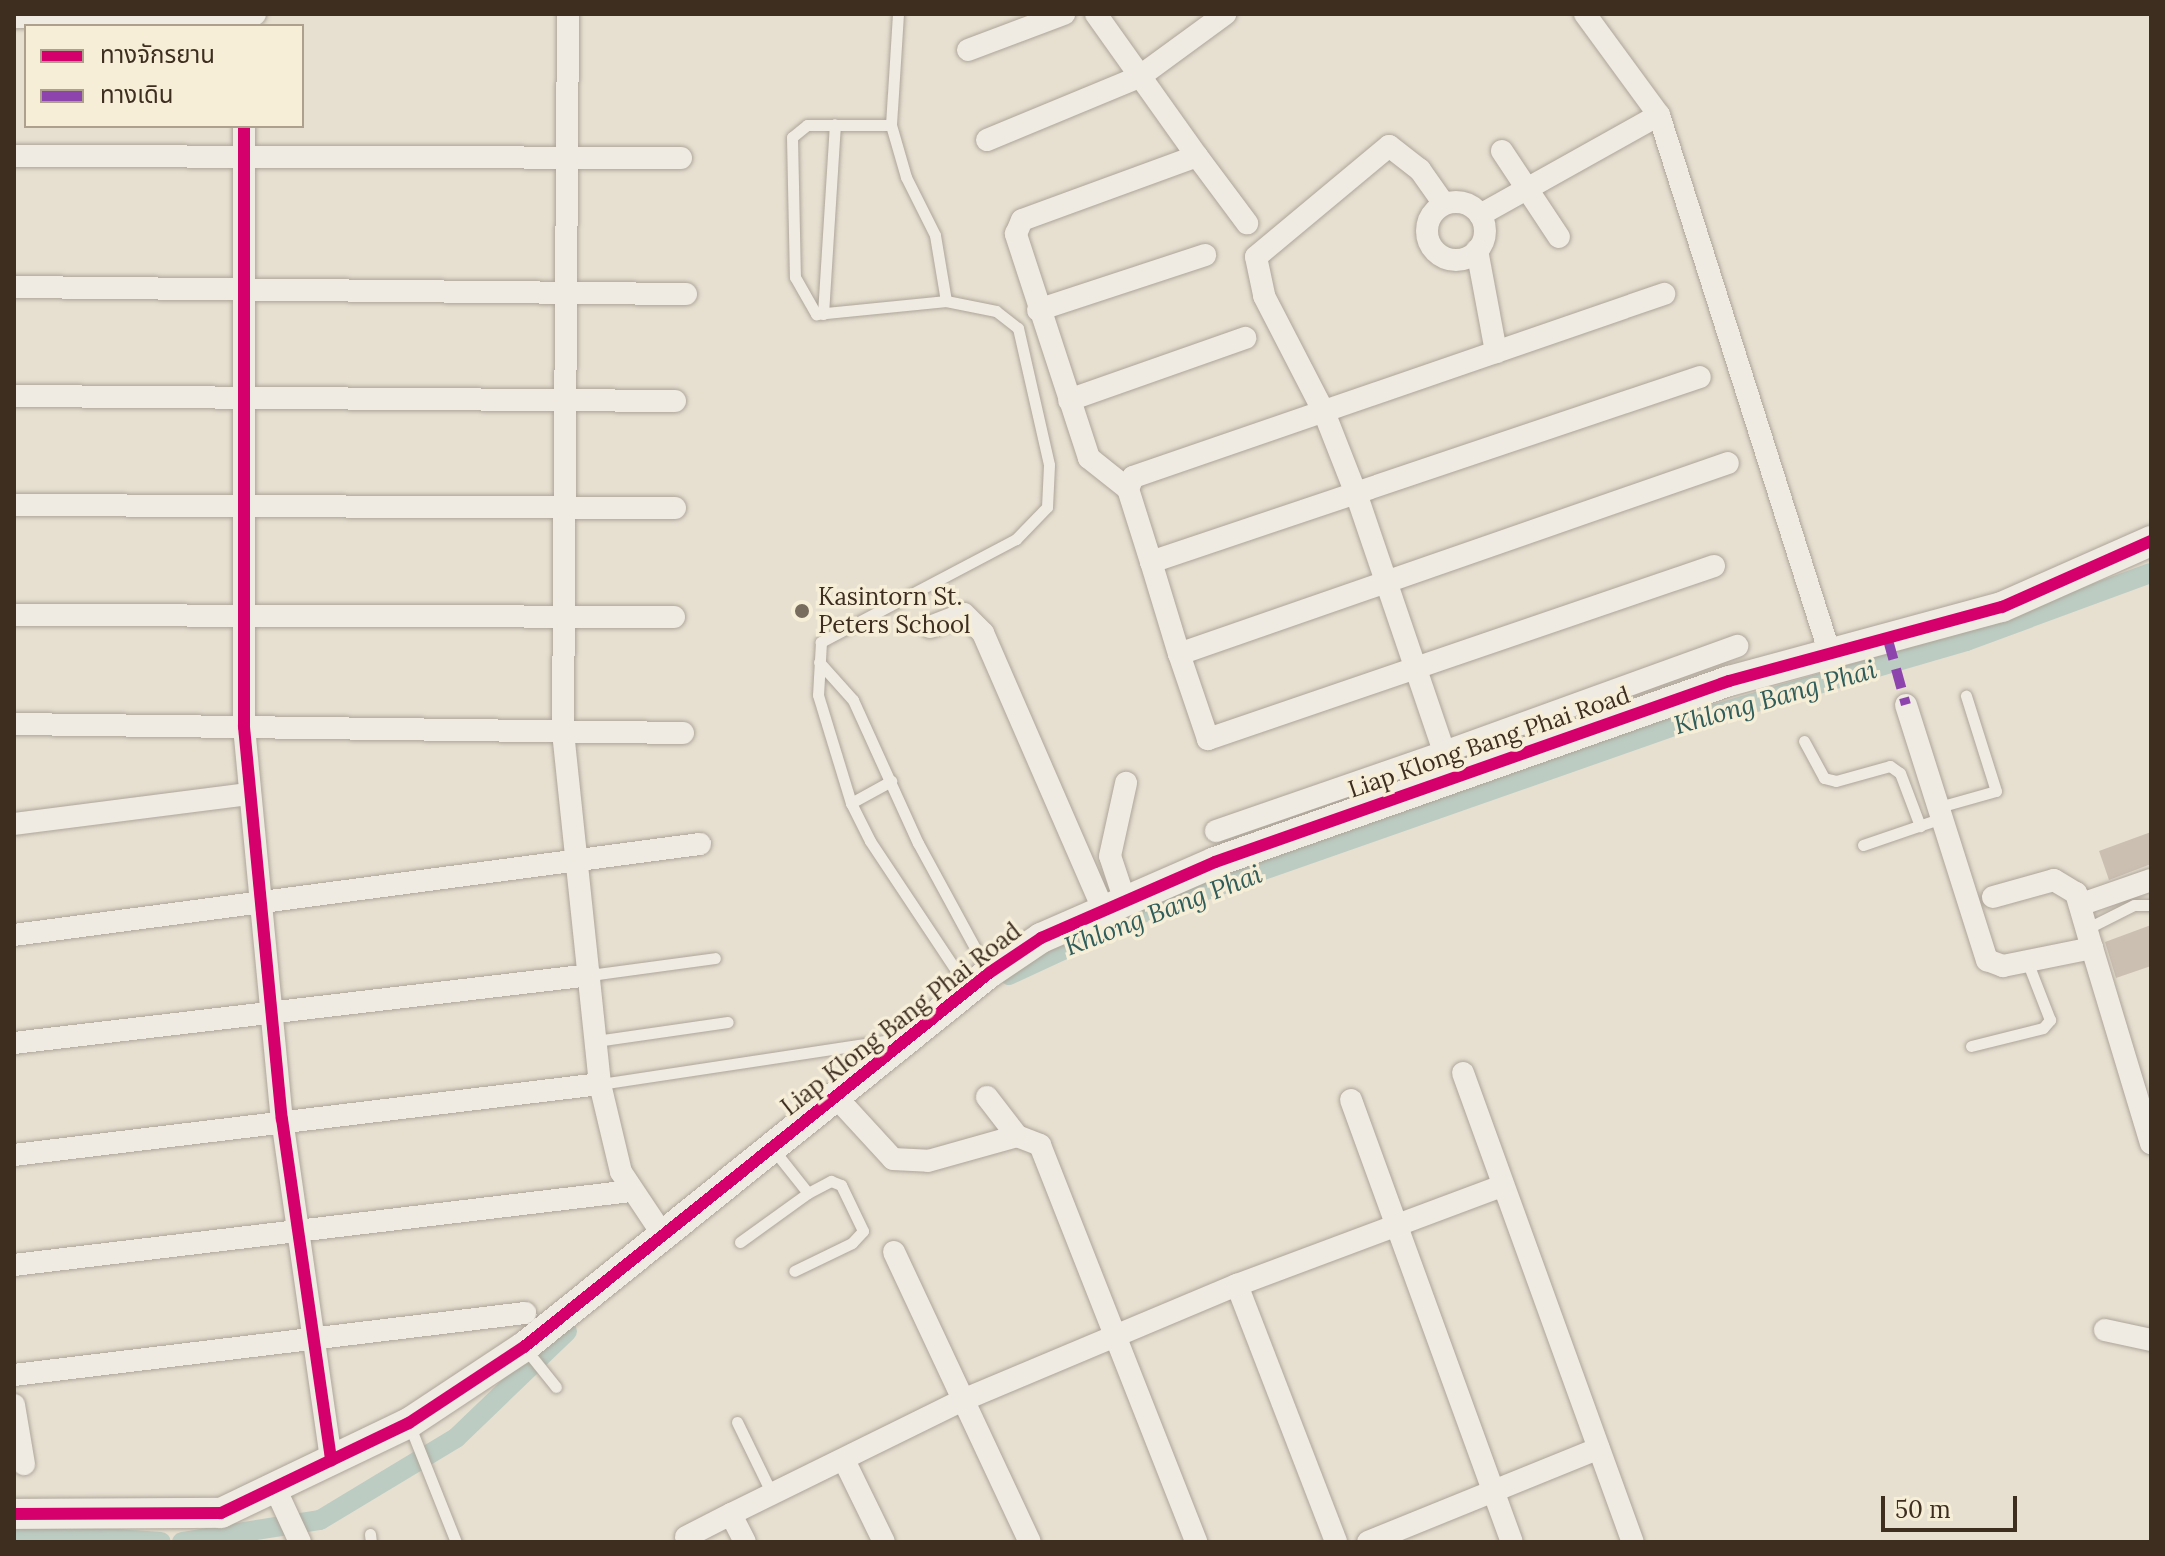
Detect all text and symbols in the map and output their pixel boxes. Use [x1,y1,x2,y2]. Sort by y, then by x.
legend [24,24,304,128]
text: ทางจักรยาน [100,39,215,70]
text: ทางเดิน [100,79,174,110]
place label: Kasintorn St. Peters School [818,583,971,639]
marker: Kasintorn St. Peters School [793,602,811,620]
water label: Khlong Bang Phai [1670,653,1880,741]
street label: Liap Klong Bang Phai Road [1344,680,1634,804]
water label: Khlong Bang Phai [1060,858,1266,962]
street label: Liap Klong Bang Phai Road [775,917,1027,1121]
scale bar [1885,1480,2021,1530]
text: 50 m [1895,1494,1951,1525]

